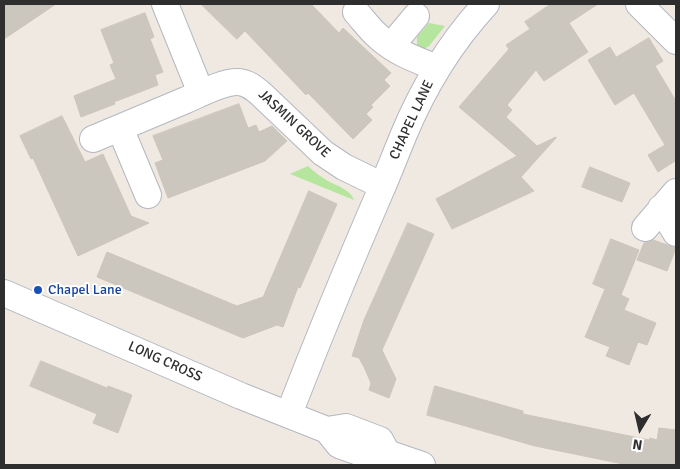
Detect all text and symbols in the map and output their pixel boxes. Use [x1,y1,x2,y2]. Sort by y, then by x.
street label: CHAPEL LANE [386,78,438,162]
street label: JASMIN GROVE [254,86,334,162]
place label: Chapel Lane [48,282,122,298]
marker: Chapel Lane [32,284,44,296]
street label: LONG CROSS [125,338,205,386]
north arrow [615,404,665,454]
text: N [631,435,644,453]

